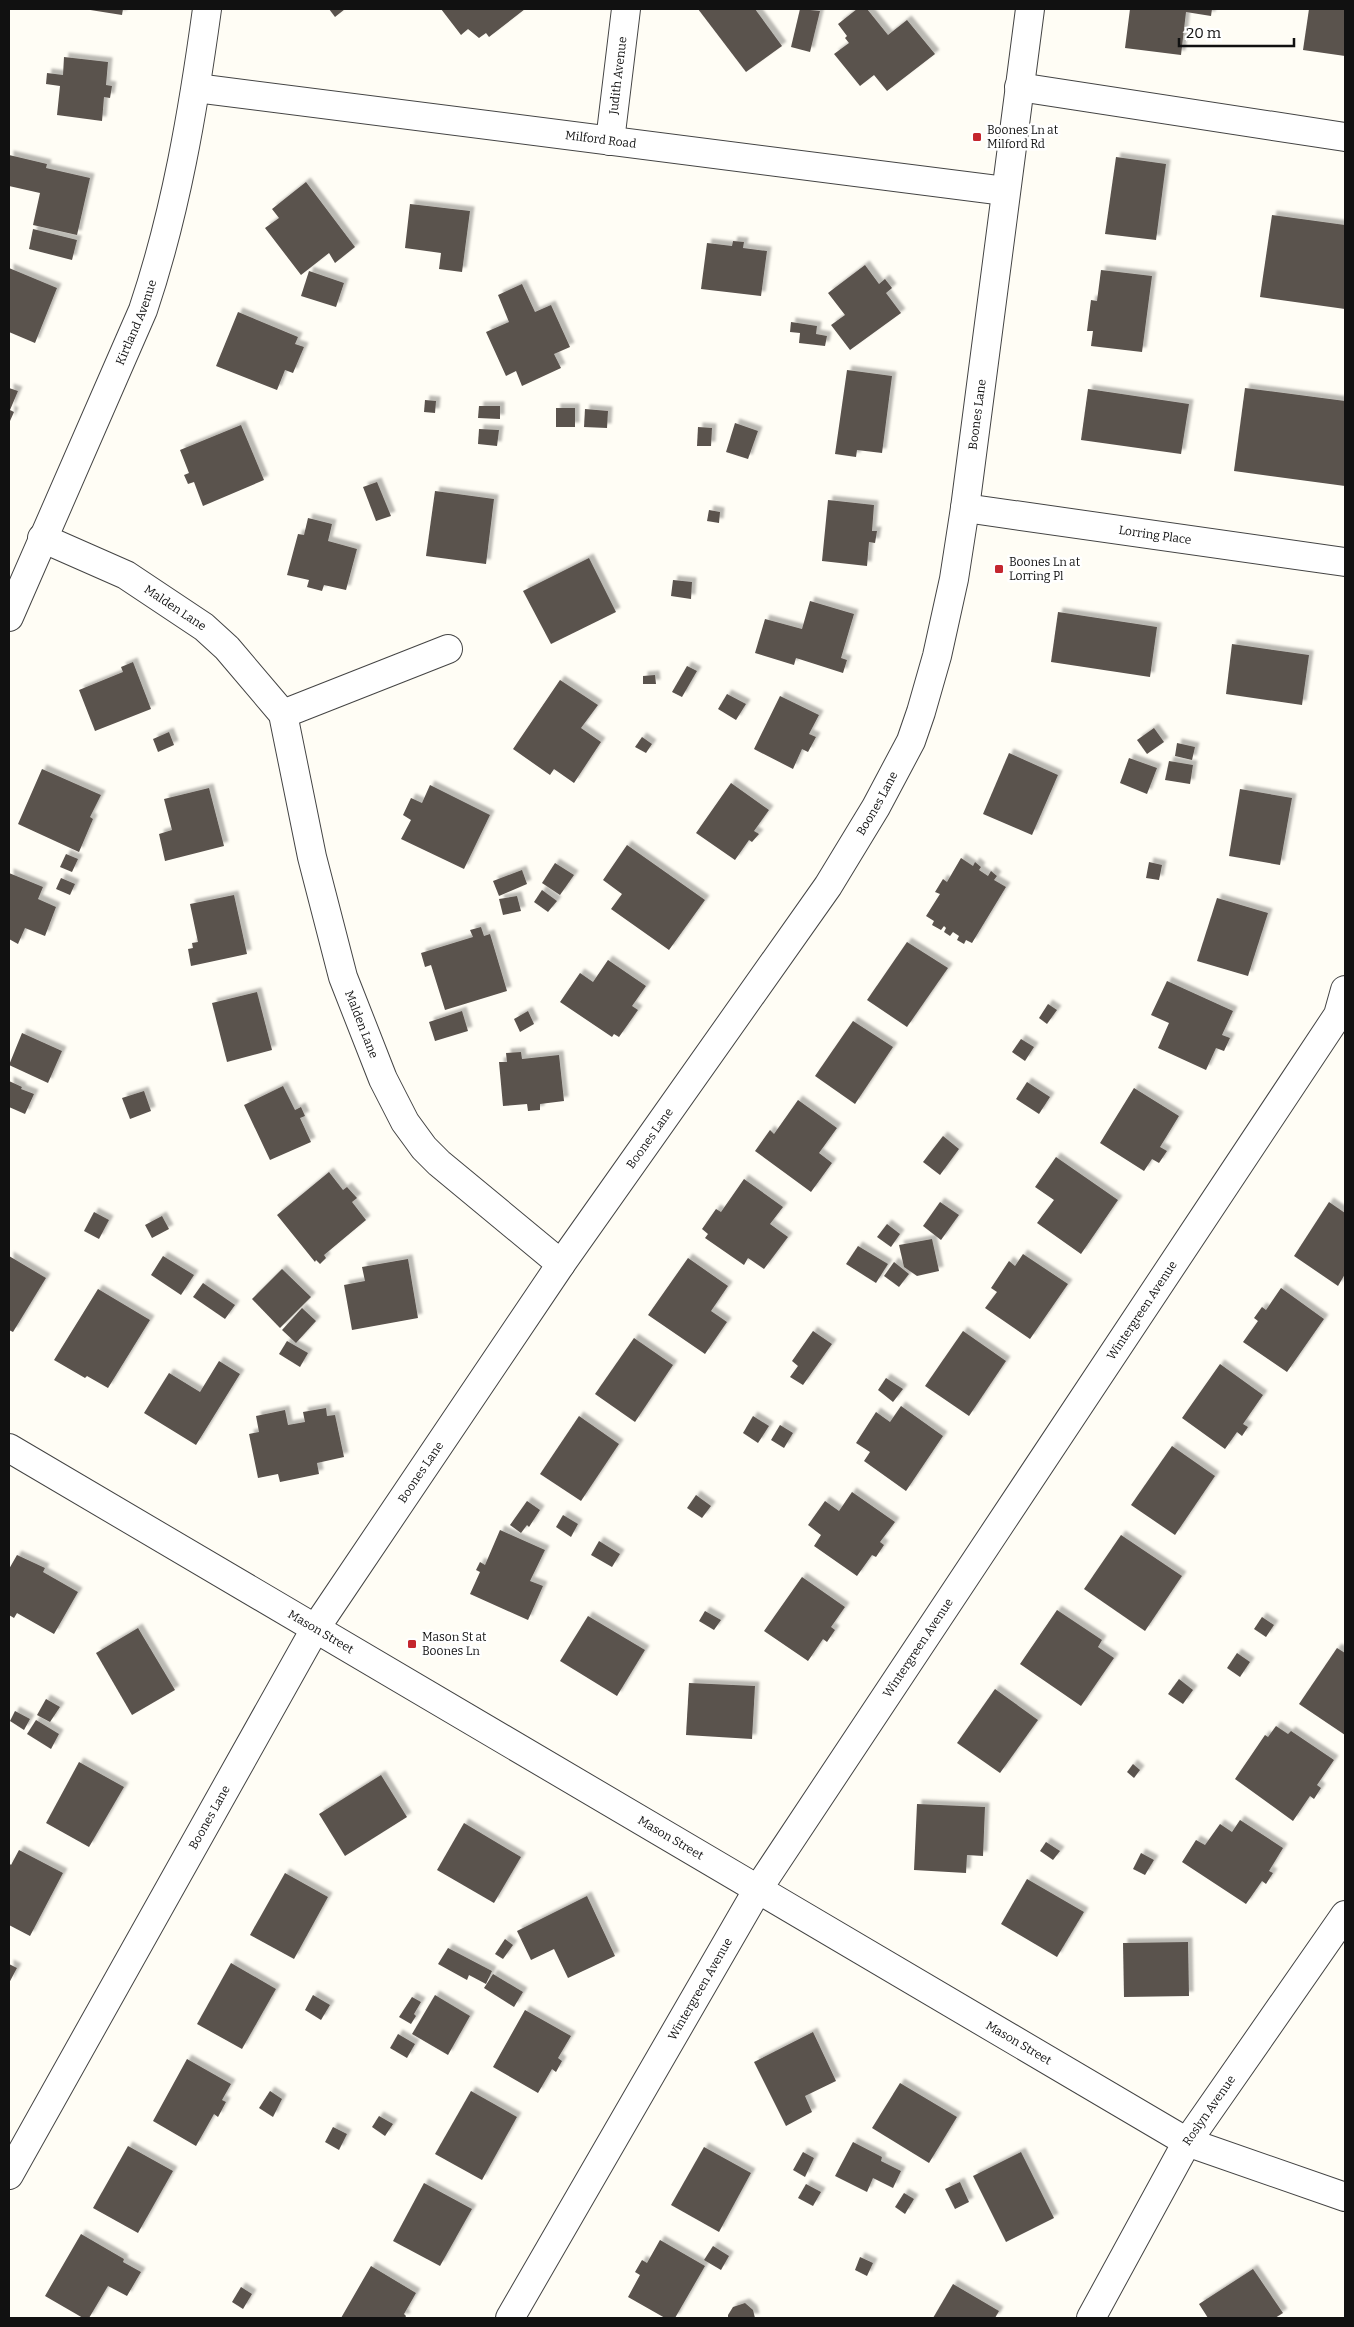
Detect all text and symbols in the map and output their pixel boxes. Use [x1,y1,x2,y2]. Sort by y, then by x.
scale bar [1179,15,1294,47]
text: 20 m [1186,24,1222,42]
street label: Judith Avenue [606,36,630,116]
place label: Boones Ln at Milford Rd [987,123,1059,151]
street label: Milford Road [564,128,637,151]
marker: Boones Ln at Milford Rd [971,131,983,143]
street label: Kirtland Avenue [113,278,159,367]
street label: Boones Lane [966,378,989,451]
street label: Lorring Place [1118,523,1192,547]
place label: Boones Ln at Lorring Pl [1009,555,1081,583]
marker: Boones Ln at Lorring Pl [993,563,1005,575]
street label: Malden Lane [142,582,209,634]
street label: Boones Lane [854,769,901,838]
street label: Malden Lane [342,989,381,1060]
street label: Boones Lane [624,1105,676,1171]
street label: Wintergreen Avenue [1104,1258,1180,1362]
street label: Boones Lane [395,1439,446,1506]
street label: Wintergreen Avenue [880,1596,956,1700]
street label: Mason Street [286,1607,357,1657]
place label: Mason St at Boones Ln [422,1630,487,1658]
marker: Mason St at Boones Ln [406,1638,418,1650]
street label: Boones Lane [186,1783,233,1852]
street label: Mason Street [635,1813,707,1863]
street label: Wintergreen Avenue [665,1935,735,2043]
street label: Mason Street [983,2018,1055,2068]
street label: Roslyn Avenue [1180,2073,1238,2148]

